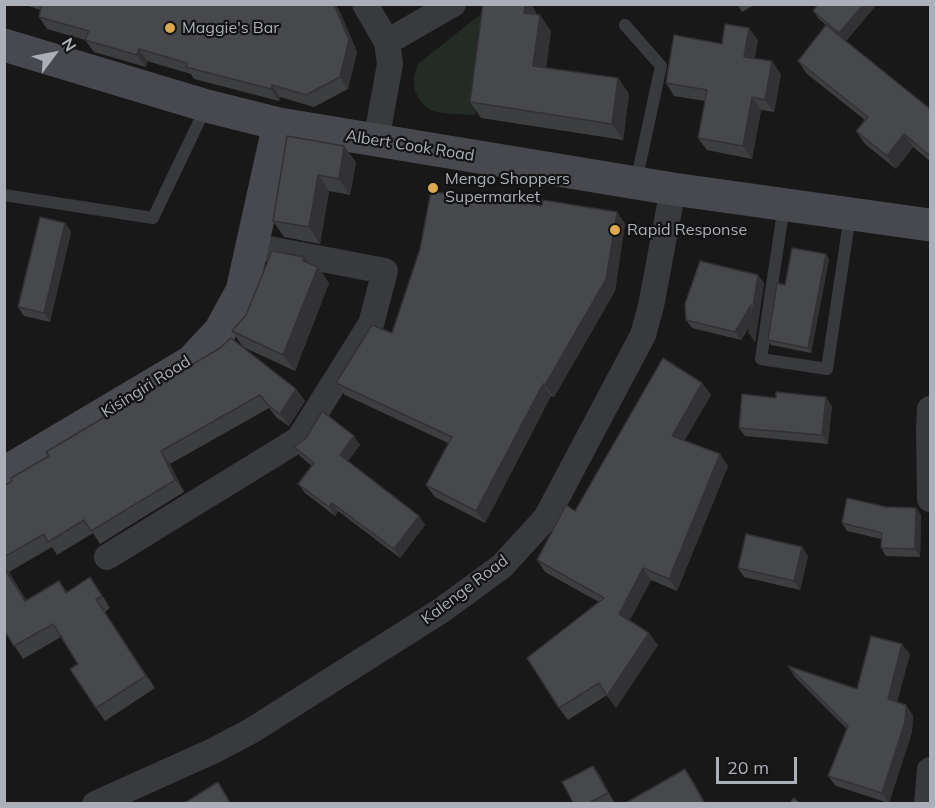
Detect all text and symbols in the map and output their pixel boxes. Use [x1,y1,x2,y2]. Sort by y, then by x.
place label: Maggie's Bar [182,18,279,38]
marker: Maggie's Bar [163,21,177,35]
north arrow [24,24,84,84]
text: N [58,34,81,55]
street label: Albert Cook Road [344,126,476,166]
place label: Mengo Shoppers Supermarket [445,169,570,207]
marker: Mengo Shoppers Supermarket [426,181,440,195]
place label: Rapid Response [627,220,747,240]
marker: Rapid Response [608,223,622,237]
street label: Kisingiri Road [98,352,194,422]
street label: Kalenge Road [418,551,512,629]
scale bar [719,745,800,783]
text: 20 m [727,756,769,779]

